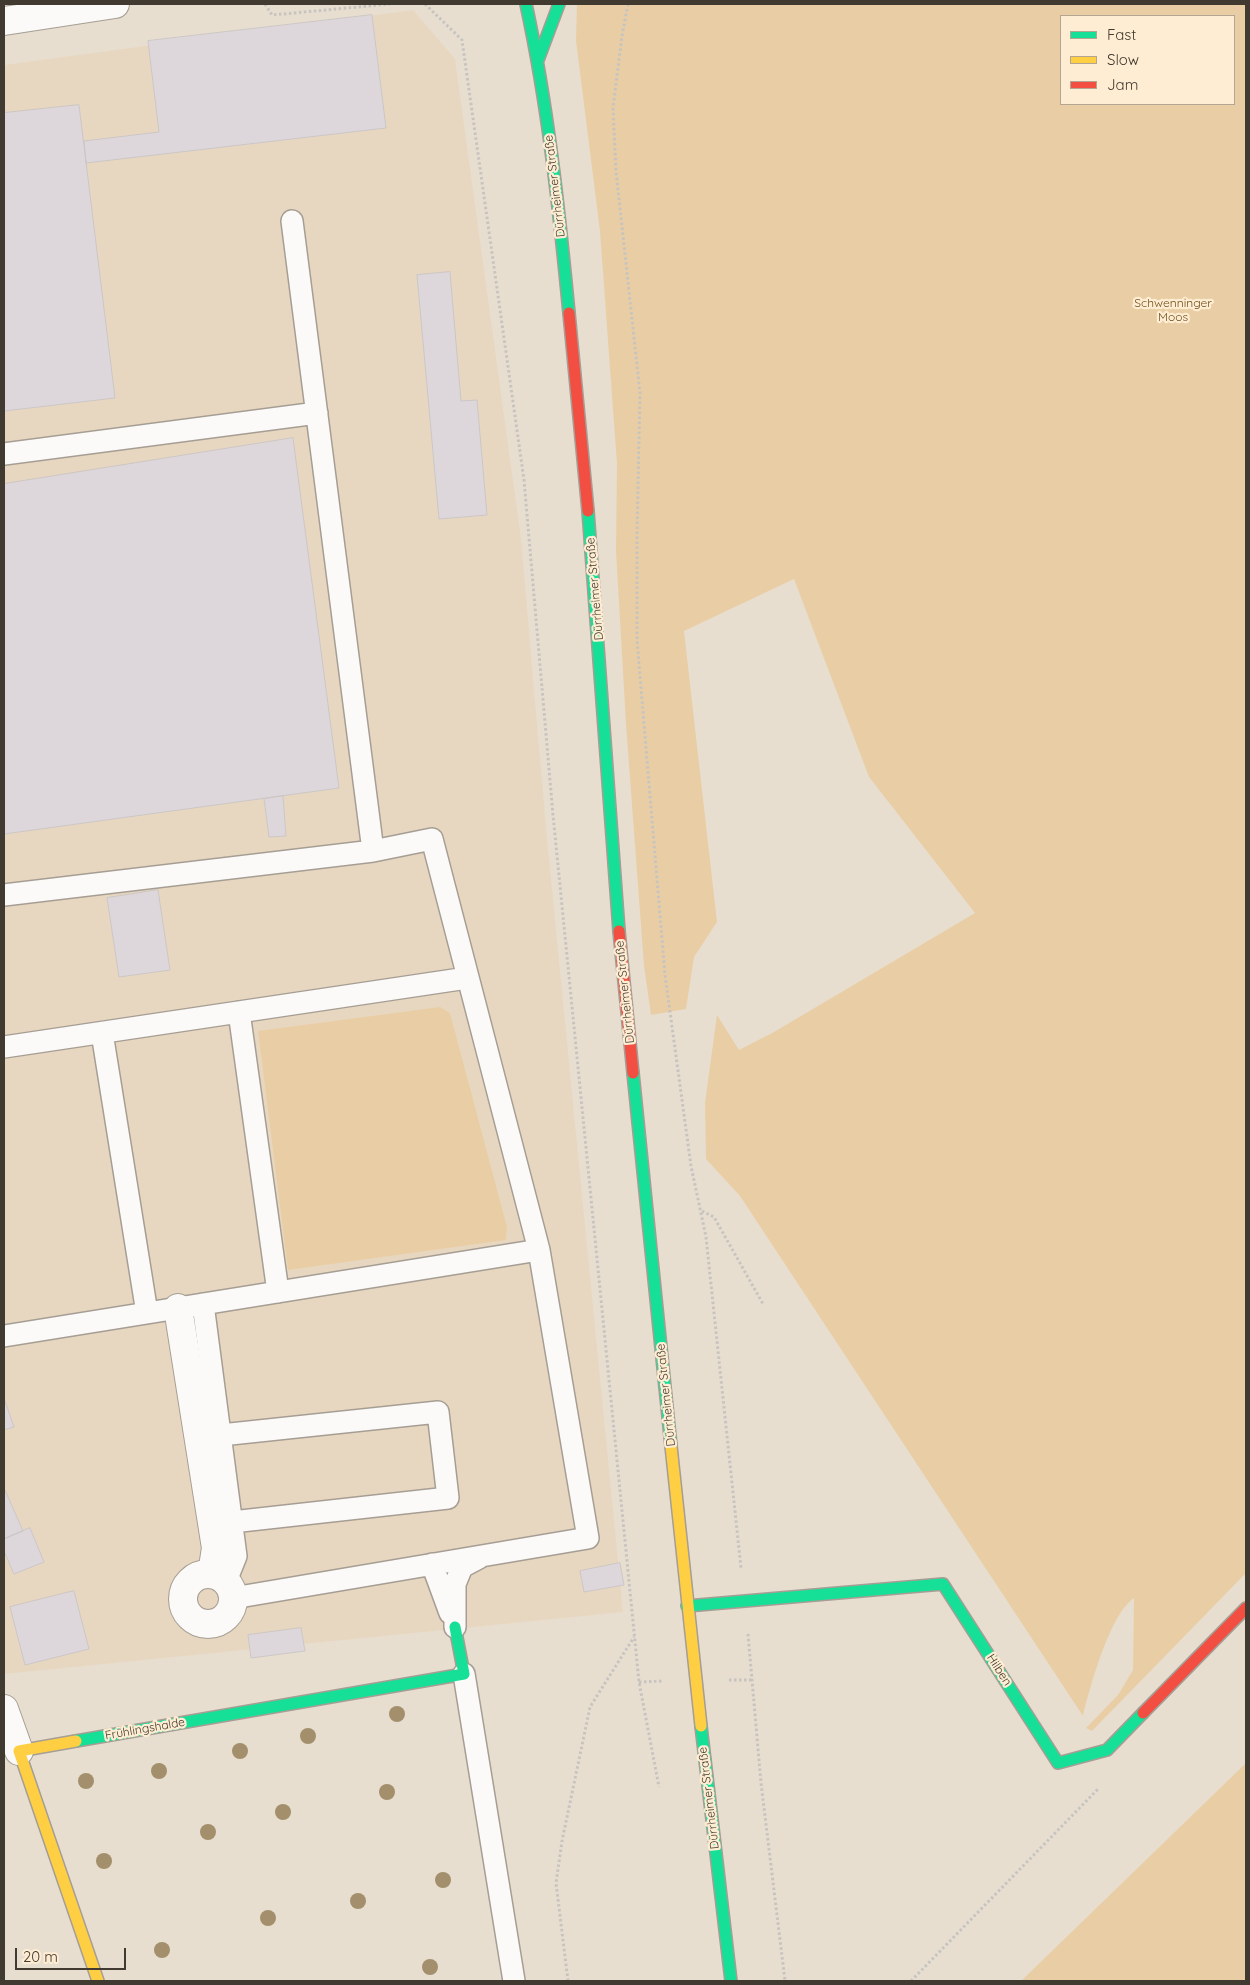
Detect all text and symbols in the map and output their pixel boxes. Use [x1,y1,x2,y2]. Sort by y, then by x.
legend [1060,15,1235,105]
text: Fast [1107,25,1136,44]
text: Slow [1107,50,1139,69]
text: Jam [1107,75,1138,94]
street label: Dürrheimer Straße [542,134,568,238]
park label: Schwenninger Moos [1134,296,1212,324]
street label: Dürrheimer Straße [583,537,607,641]
street label: Dürrheimer Straße [612,940,638,1044]
street label: Dürrheimer Straße [653,1343,679,1447]
street label: Hilben [983,1651,1015,1689]
street label: Frühlingshalde [104,1715,186,1743]
street label: Dürrheimer Straße [696,1746,722,1850]
scale bar [18,1938,129,1970]
text: 20 m [23,1947,58,1966]

